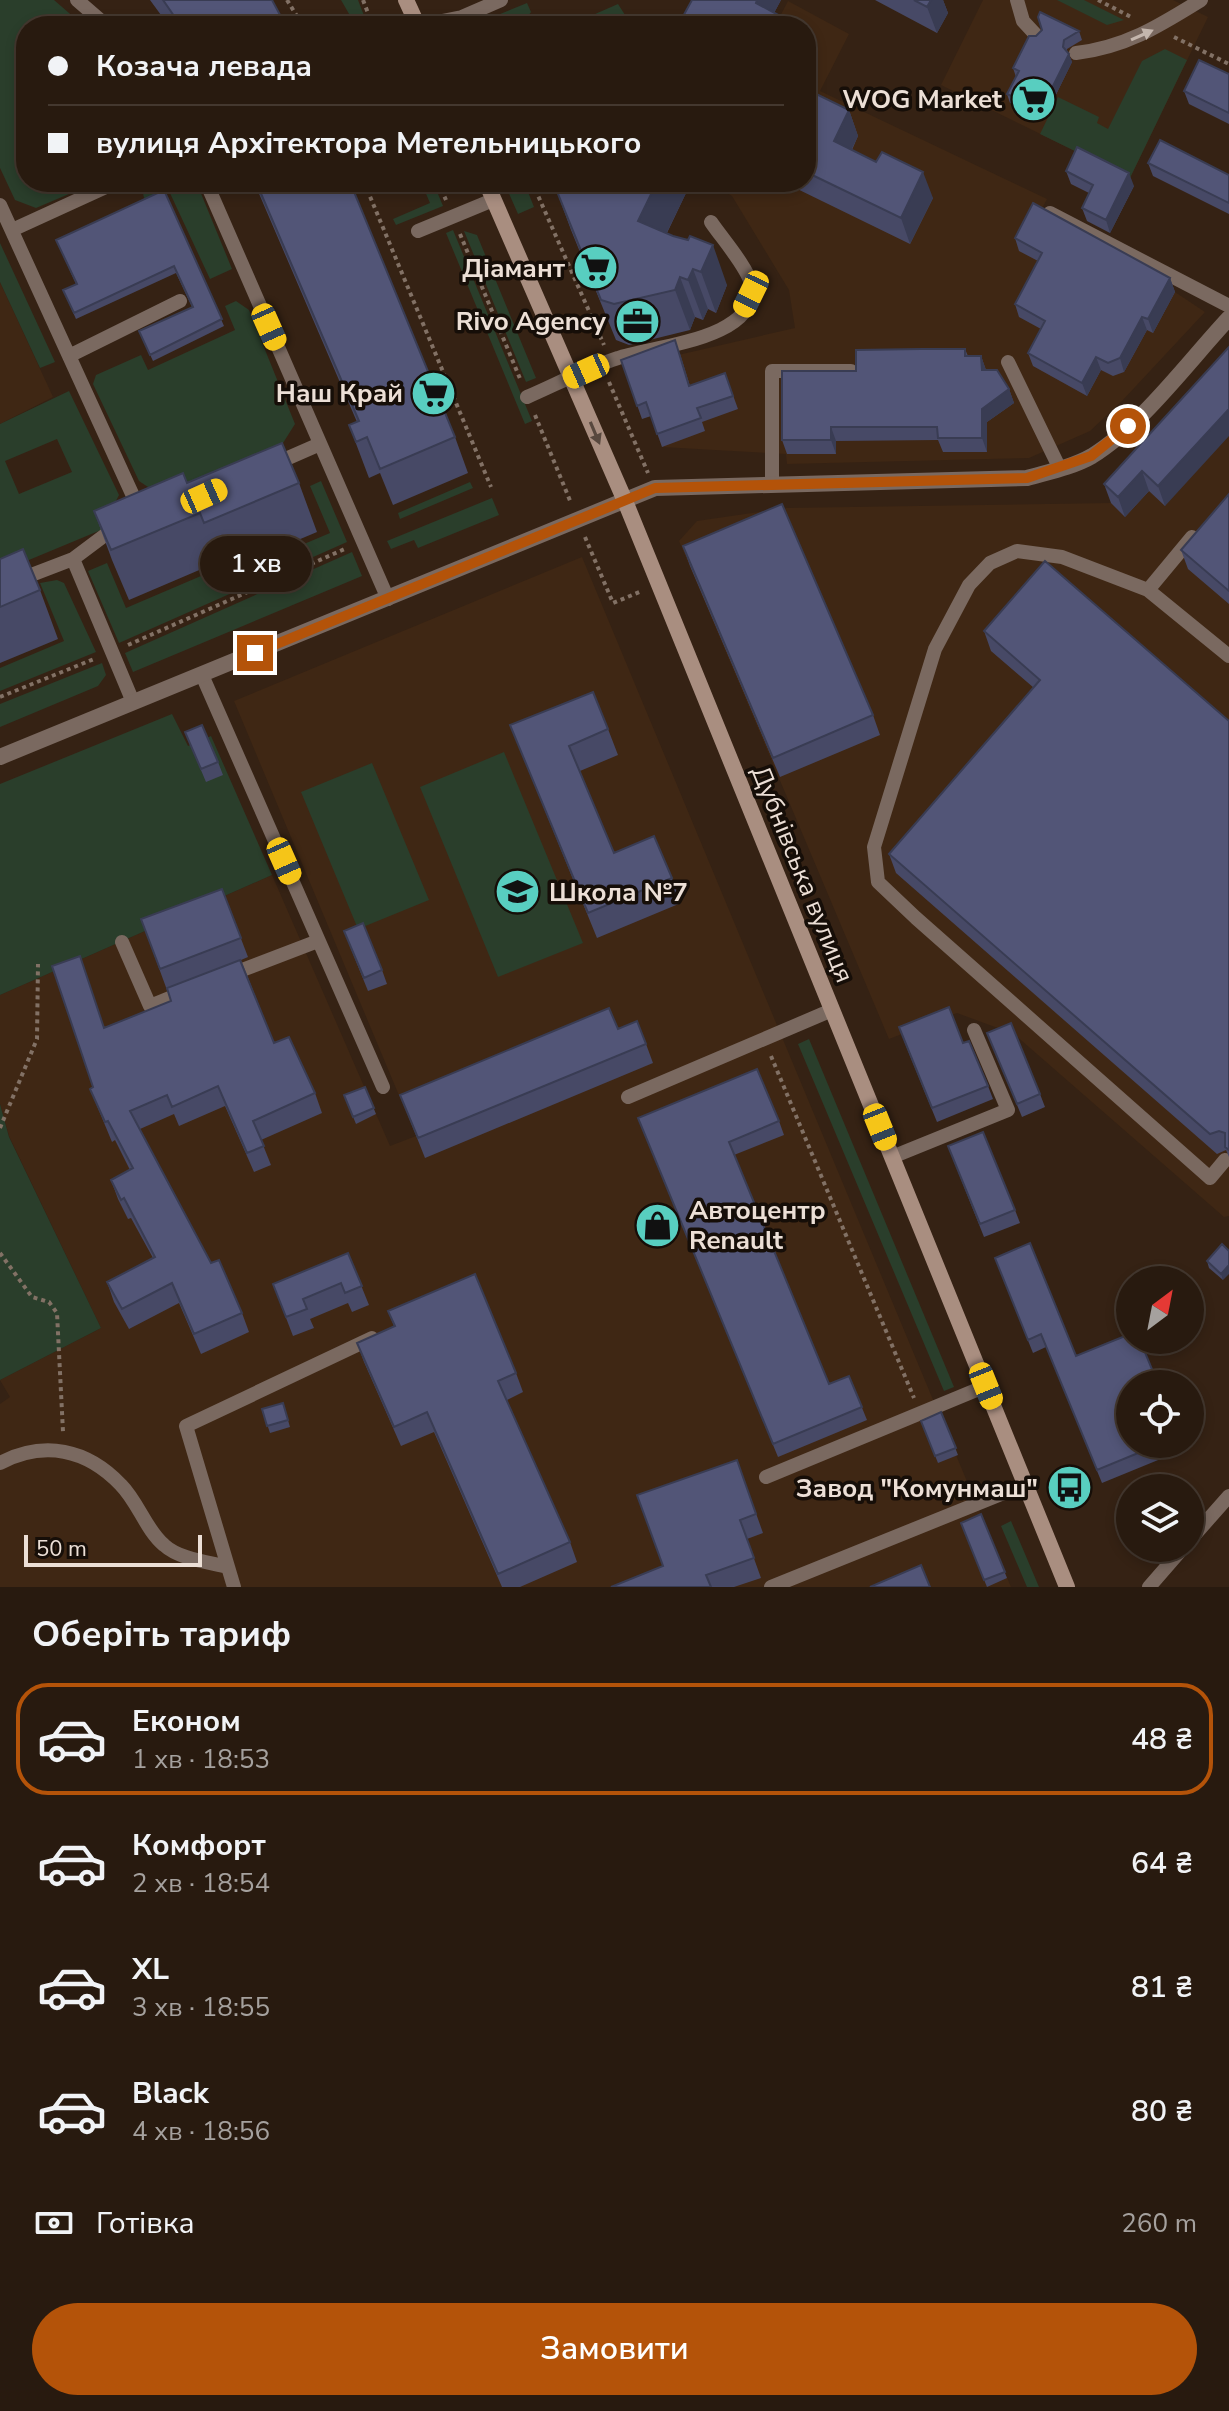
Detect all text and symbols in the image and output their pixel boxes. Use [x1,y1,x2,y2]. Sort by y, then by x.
one-way arrow [1130,28,1154,41]
text: Козача левада [96,46,312,87]
supermarket icon: WOG Market [1009,75,1057,123]
place label: WOG Market [842,82,1003,117]
text: вулиця Архітектора Метельницького [96,123,641,164]
supermarket icon: Діамант [572,244,620,292]
place label: Діамант [462,251,566,286]
car [730,267,772,321]
office icon: Rivo Agency [613,297,661,345]
car [248,300,290,354]
place label: Rivo Agency [456,304,606,339]
car [559,350,613,392]
supermarket icon: Наш Край [410,369,458,417]
place label: Наш Край [276,376,403,411]
route start [1110,408,1146,444]
one-way arrow [589,421,602,445]
car [177,475,231,517]
callout: 1 хв [199,537,311,593]
text: 1 хв [230,546,282,581]
route end [237,635,273,671]
street label: Дубнівська вулиця [743,760,862,988]
car [263,834,305,888]
school or university icon: Школа №7 [494,868,542,916]
place label: Школа №7 [549,875,688,910]
car [860,1100,900,1154]
place label: Автоцентр Renault [689,1193,826,1258]
shop icon: Автоцентр Renault [634,1201,682,1249]
north arrow [1116,1266,1204,1354]
map controls [1116,1266,1204,1562]
car [966,1359,1006,1413]
button: locate [1116,1370,1204,1458]
bus stop icon: Завод "Комунмаш" [1045,1464,1093,1512]
place label: Завод "Комунмаш" [796,1471,1038,1506]
button: layers [1116,1474,1204,1562]
scale bar [24,1531,202,1567]
text: 50 m [36,1534,87,1564]
text: Оберіть тариф [32,1610,291,1659]
text: Економ [132,1701,241,1742]
icon: car [36,1703,108,1775]
text: 48 ₴ [1131,1719,1193,1760]
text: 1 хв · 18:53 [132,1742,270,1777]
text: Комфорт [132,1825,266,1866]
icon: car [36,1827,108,1899]
text: 64 ₴ [1131,1843,1193,1884]
text: 2 хв · 18:54 [132,1866,270,1901]
text: XL [132,1949,169,1990]
icon: car [36,1951,108,2023]
text: 81 ₴ [1131,1967,1193,2008]
text: 3 хв · 18:55 [132,1990,270,2025]
text: Black [132,2073,209,2114]
icon: car [36,2075,108,2147]
text: 80 ₴ [1131,2091,1193,2132]
text: 4 хв · 18:56 [132,2114,270,2149]
icon: cash [32,2201,76,2245]
text: Готівка [96,2203,195,2244]
text: 260 m [1121,2206,1197,2241]
button: Замовити [32,2303,1197,2395]

